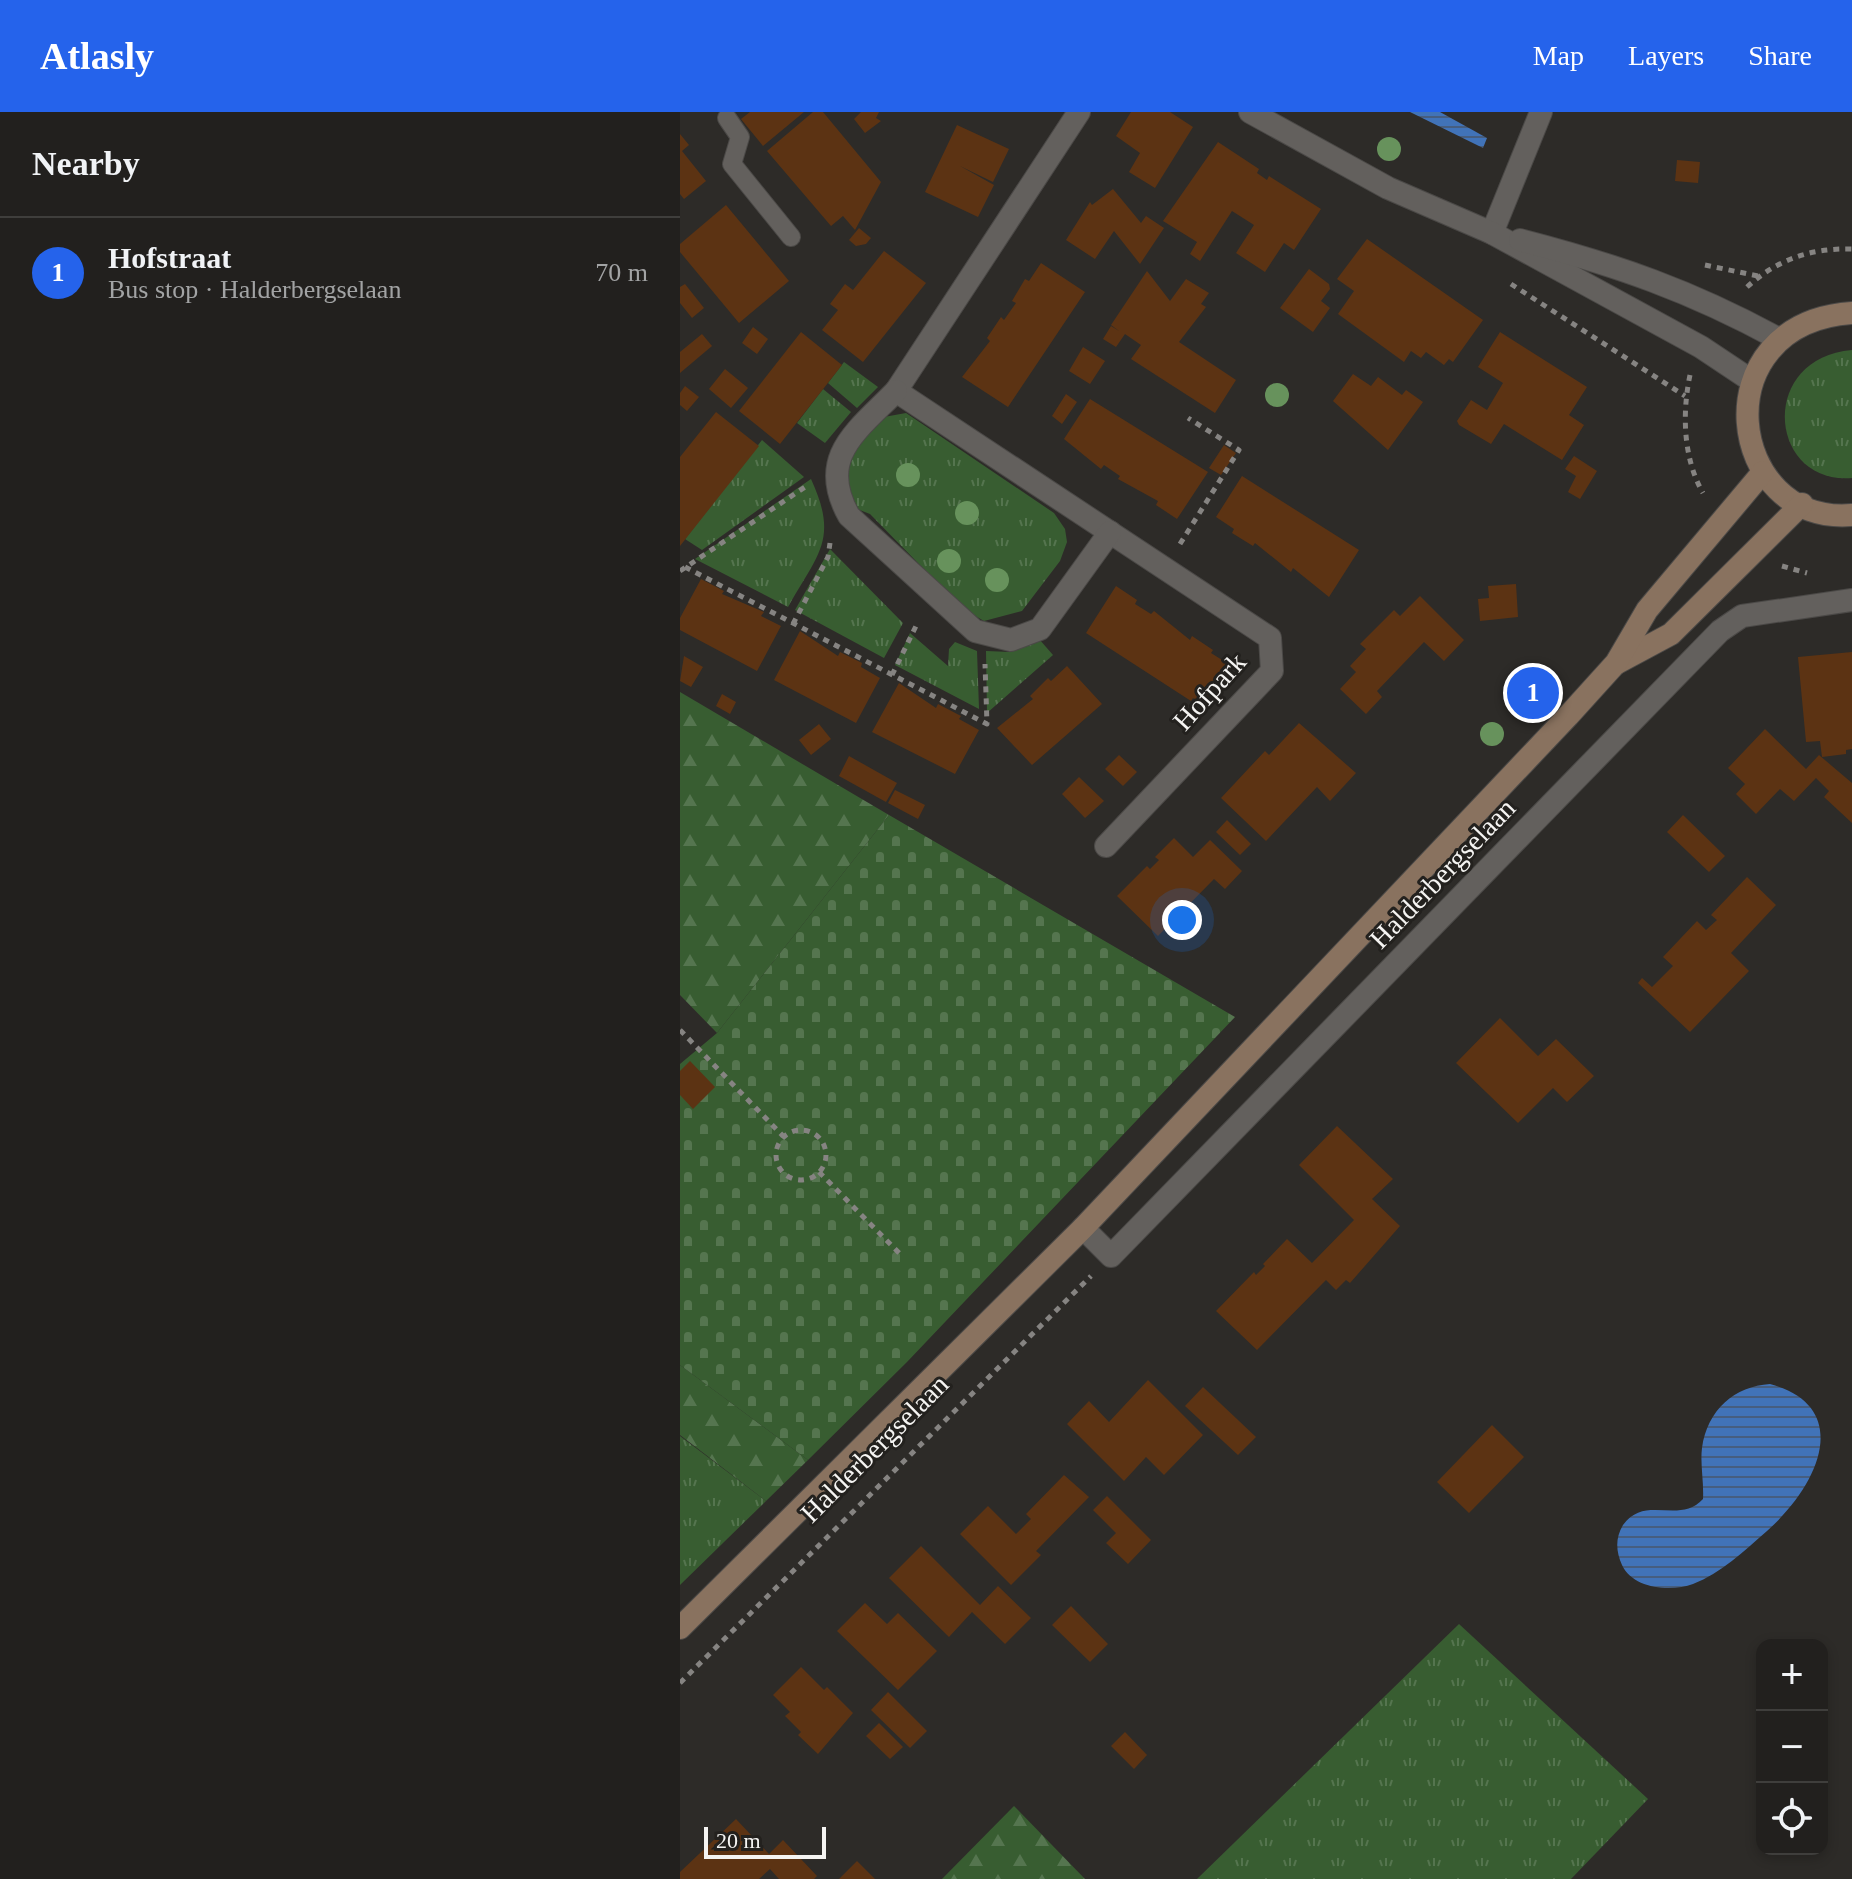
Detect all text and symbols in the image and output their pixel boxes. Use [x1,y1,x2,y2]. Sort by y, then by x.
text: Atlasly [40,35,154,77]
text: Map [1533,40,1584,71]
text: Layers [1628,40,1704,71]
text: Share [1748,40,1812,71]
text: Nearby [32,145,140,182]
text: Hofstraat [108,241,231,274]
text: 1 [52,258,65,287]
text: 70 m [595,258,648,287]
text: Bus stop · Halderbergselaan [108,275,401,304]
street label: Hofpark [1167,646,1252,736]
pin: 1 [1507,663,1559,723]
street label: Halderbergselaan [1363,792,1521,954]
your location [1162,900,1202,940]
street label: Halderbergselaan [794,1368,954,1528]
map controls [1756,1639,1828,1855]
button: + [1756,1639,1828,1711]
button: − [1756,1711,1828,1783]
button: locate [1756,1783,1828,1855]
scale bar [704,1823,826,1859]
text: 20 m [716,1828,761,1853]

